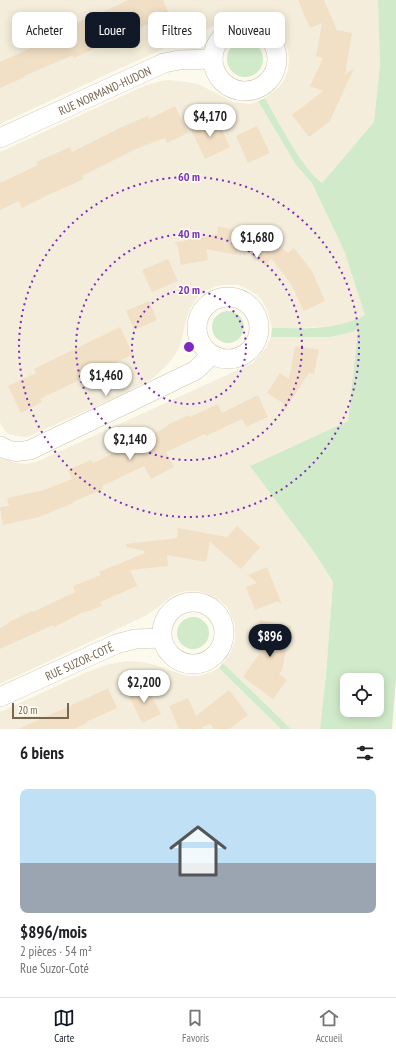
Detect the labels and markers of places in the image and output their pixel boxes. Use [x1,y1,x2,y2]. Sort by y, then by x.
pin: $4,170 [177,104,243,138]
pin: $1,680 [224,225,290,259]
centre of rings [182,340,196,354]
pin: $1,460 [73,363,139,397]
pin: $2,140 [97,427,163,461]
pin: $896 [246,624,294,658]
pin: $2,200 [111,670,177,704]

